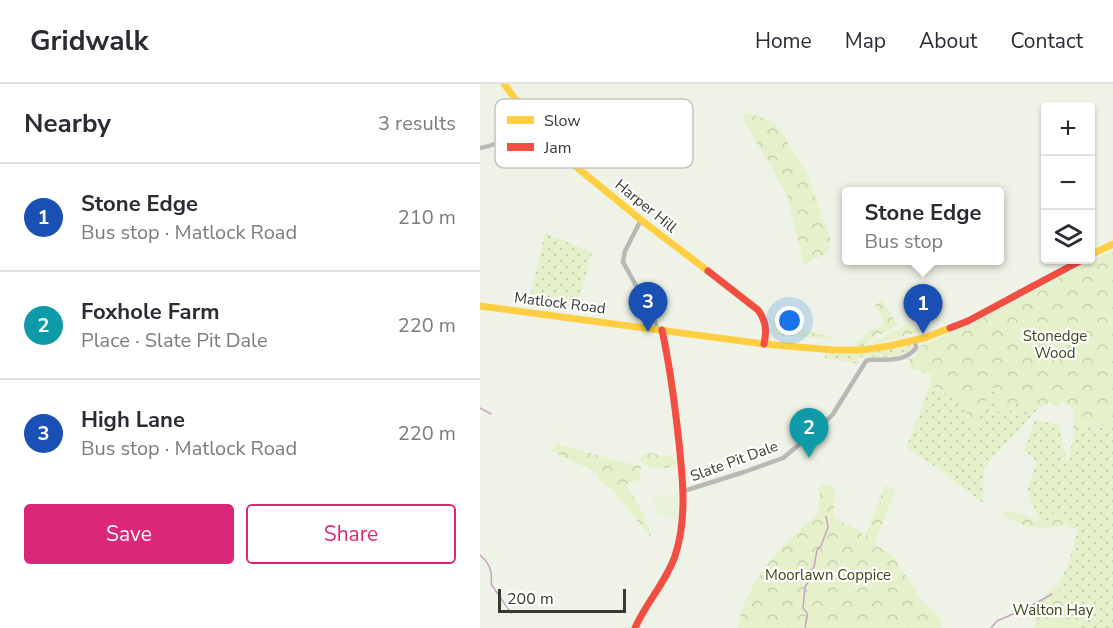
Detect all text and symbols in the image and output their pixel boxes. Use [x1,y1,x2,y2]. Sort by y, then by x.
text: Gridwalk [30,22,148,60]
text: Home [755,27,812,55]
text: Map [845,27,886,55]
text: About [919,27,977,55]
text: Contact [1010,27,1083,55]
legend [495,99,693,168]
map controls [1041,102,1095,264]
button: + [1041,102,1095,156]
text: Nearby [24,106,111,141]
text: 3 results [378,110,456,137]
text: Slow [544,110,581,132]
text: Jam [543,137,571,159]
button: − [1041,156,1095,210]
street label: Harper Hill [611,175,682,238]
popup [842,187,1004,265]
text: Stone Edge [81,189,198,219]
text: Stone Edge [865,198,982,228]
text: 1 [38,204,50,231]
text: 210 m [398,204,456,231]
button: layers [1041,210,1095,264]
text: Bus stop · Matlock Road [81,219,297,246]
text: Bus stop [865,228,943,255]
pin: 3 [628,282,668,332]
pin: 1 [904,284,942,334]
street label: Matlock Road [513,287,607,319]
text: Foxhole Farm [81,297,220,327]
your location [775,306,804,335]
text: 2 [38,312,50,339]
text: 220 m [398,312,456,339]
park label: Stonedge Wood [1023,326,1087,363]
text: Place · Slate Pit Dale [81,327,268,354]
text: High Lane [81,405,185,435]
pin: 2 [790,408,828,458]
text: 3 [38,420,50,447]
text: 220 m [398,420,456,447]
text: Bus stop · Matlock Road [81,435,297,462]
street label: Slate Pit Dale [687,436,781,486]
button: Save [24,504,234,564]
button: Share [246,504,456,564]
park label: Moorlawn Coppice [765,565,891,585]
scale bar [498,586,626,614]
text: 200 m [507,588,554,610]
park label: Walton Hay [1013,600,1094,620]

